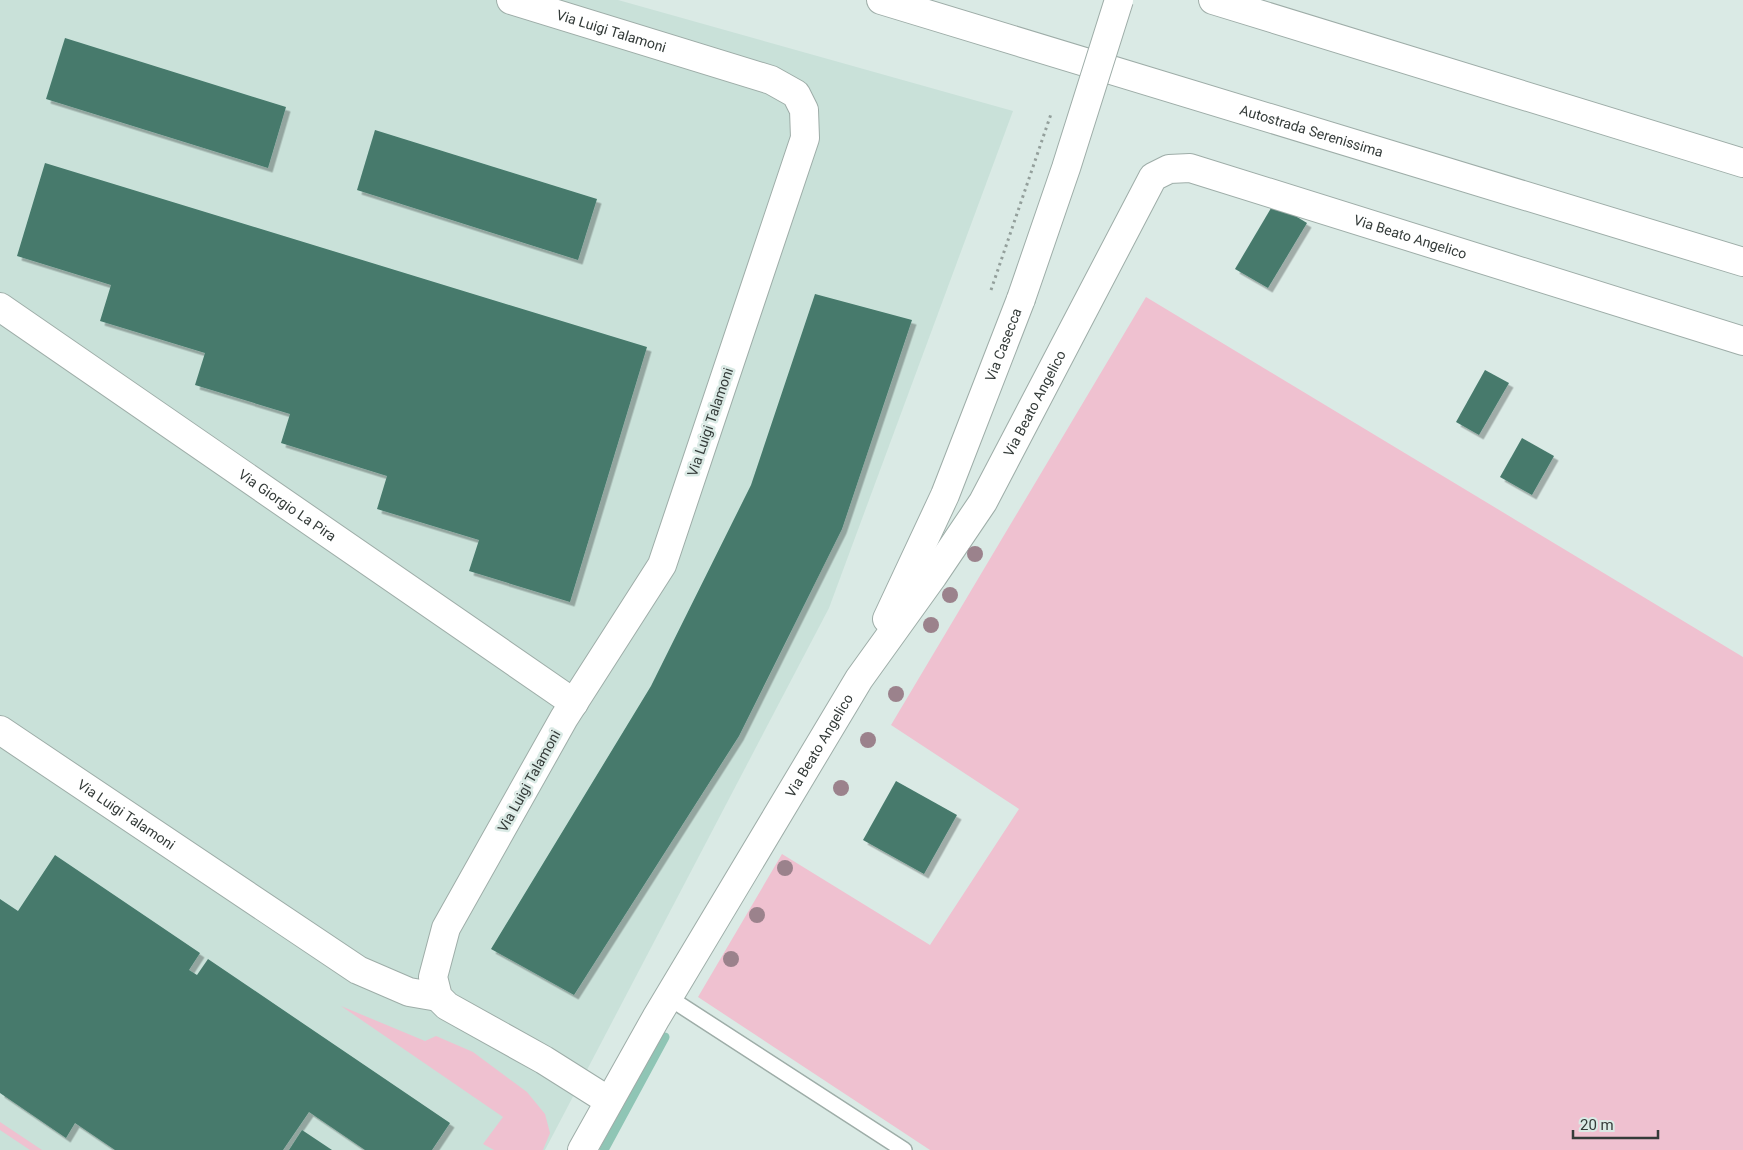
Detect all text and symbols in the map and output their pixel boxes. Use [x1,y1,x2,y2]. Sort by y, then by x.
street label: Via Luigi Talamoni [555,6,668,55]
street label: Autostrada Serenissima [1238,102,1385,160]
street label: Via Beato Angelico [1352,212,1469,262]
street label: Via Casecca [982,306,1025,384]
street label: Via Beato Angelico [1000,348,1069,459]
street label: Via Luigi Talamoni [684,366,736,478]
street label: Via Giorgio La Pira [235,466,339,544]
street label: Via Beato Angelico [782,691,856,800]
street label: Via Luigi Talamoni [494,727,564,835]
street label: Via Luigi Talamoni [74,776,178,853]
scale bar [1573,1108,1658,1140]
text: 20 m [1580,1116,1614,1134]

